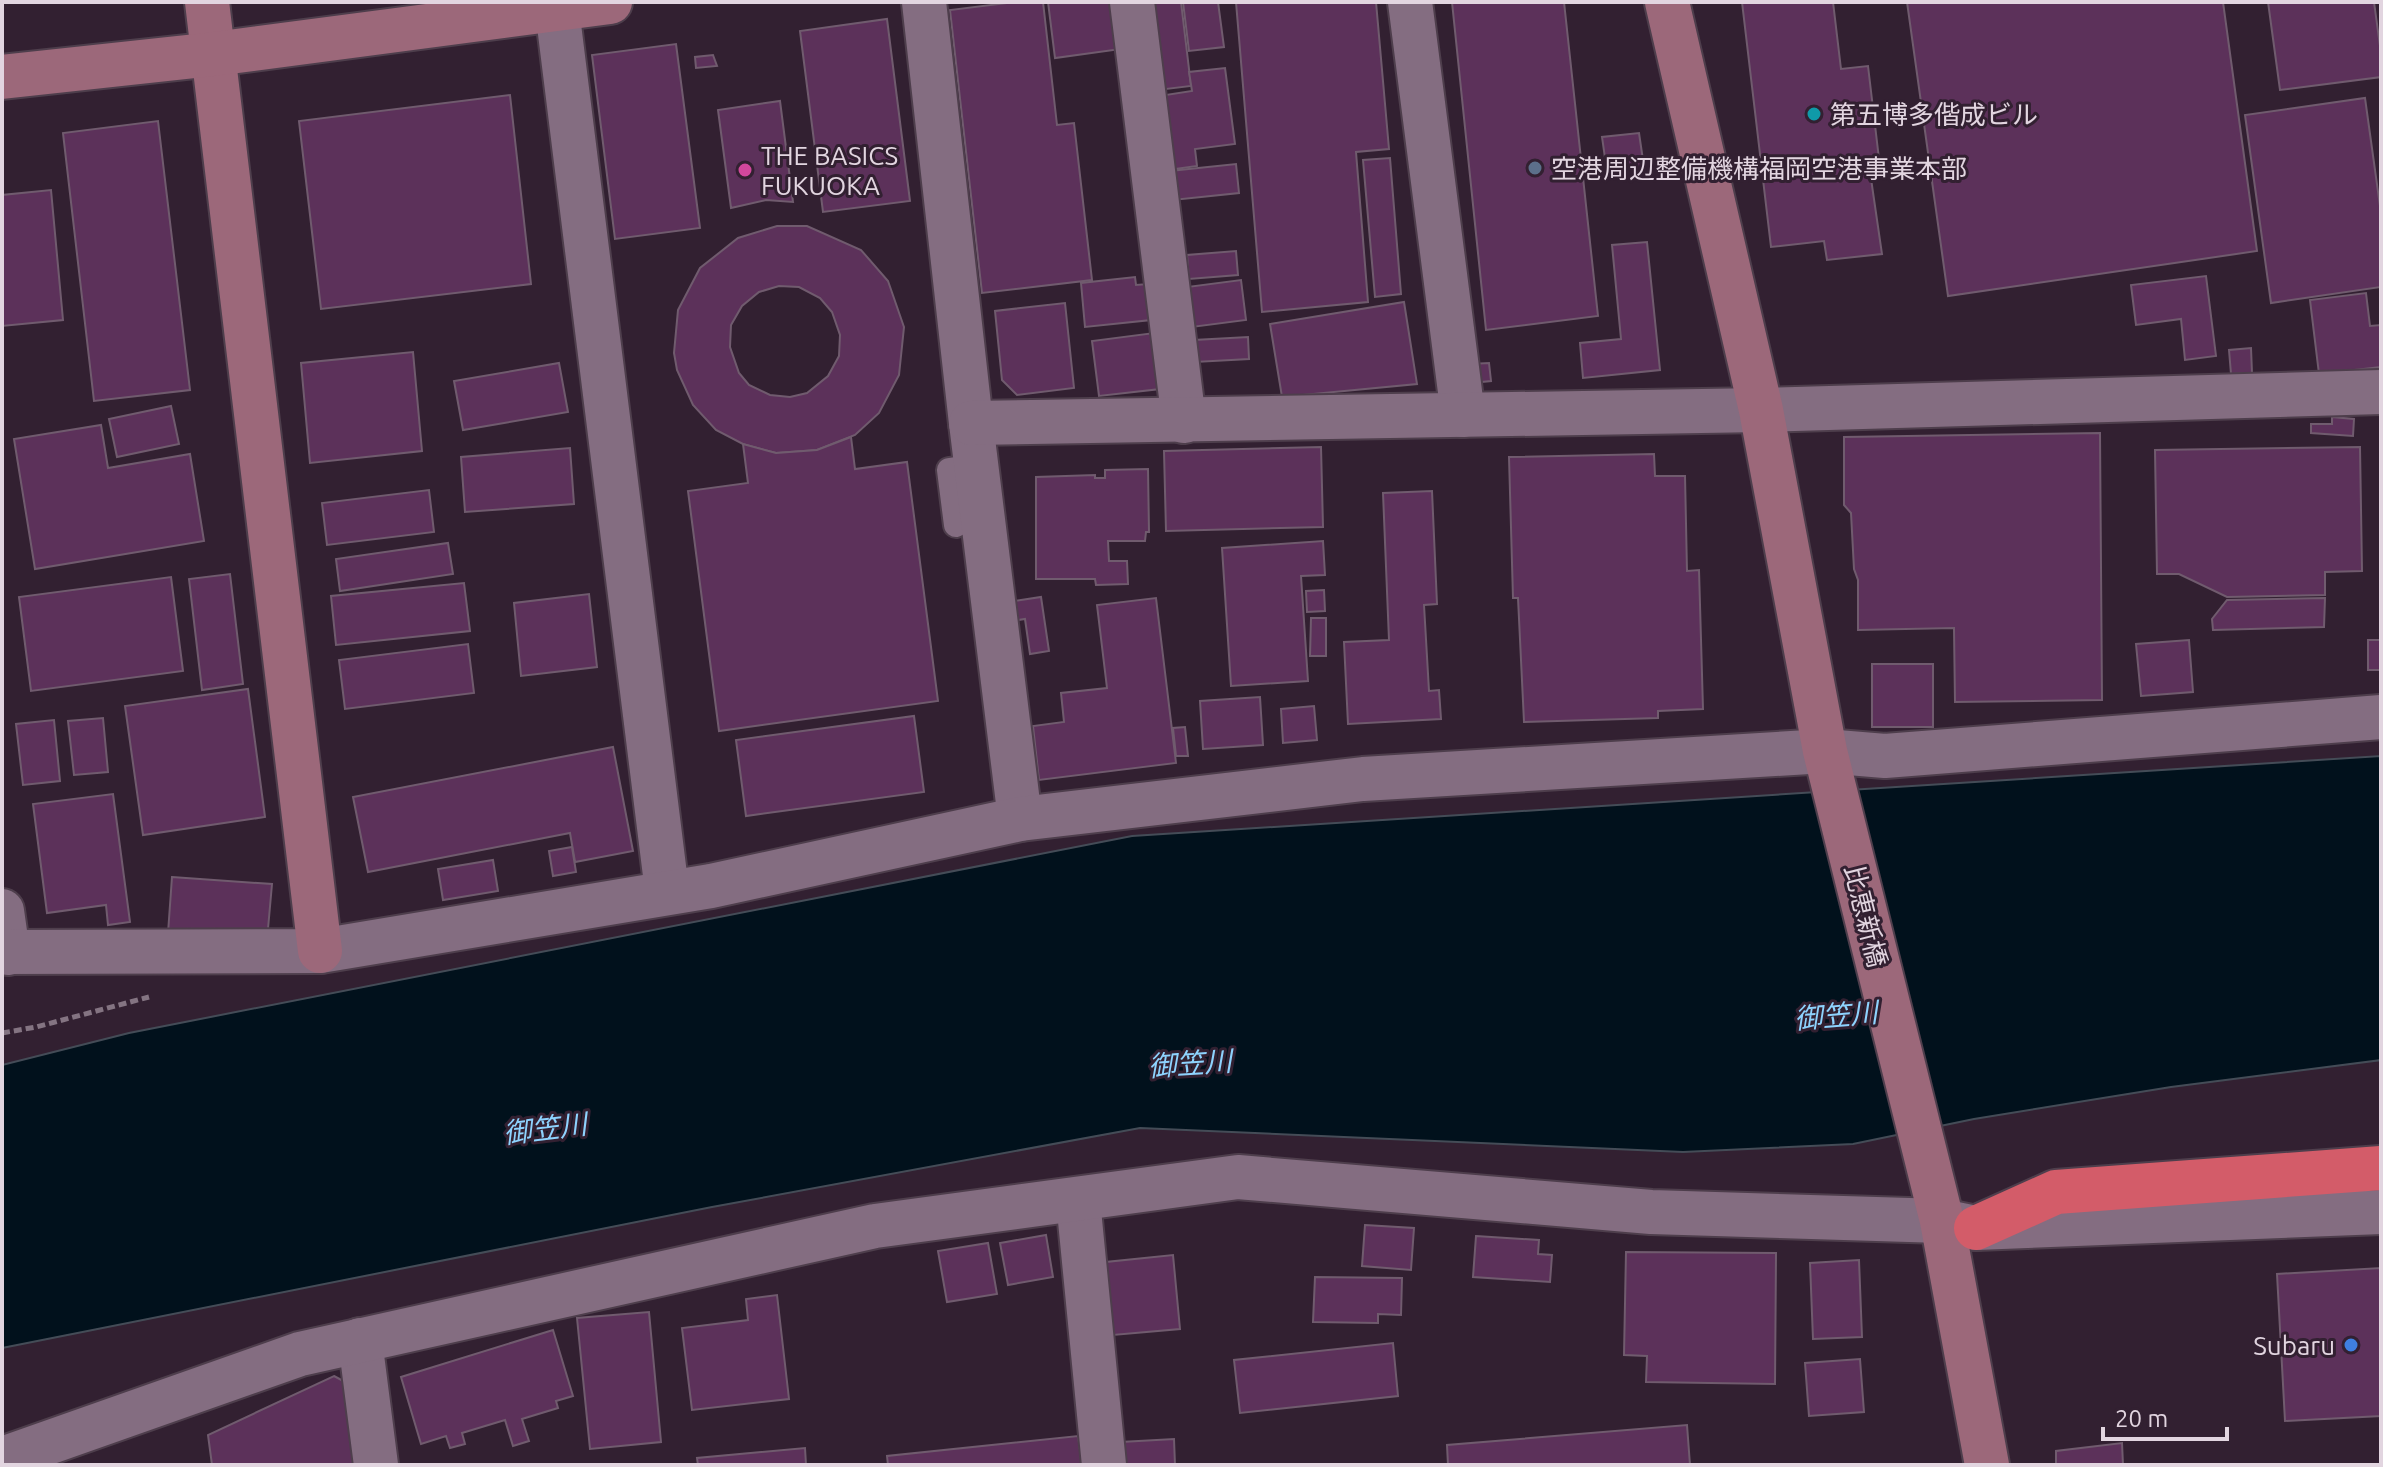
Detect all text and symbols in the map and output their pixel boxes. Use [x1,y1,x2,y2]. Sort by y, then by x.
place label: 第五博多偕成ビル [1830,100,2038,129]
marker: 第五博多偕成ビル [1805,105,1823,123]
place label: THE BASICS FUKUOKA [761,141,898,200]
place label: 空港周辺整備機構福岡空港事業本部 [1551,154,1967,183]
marker: 空港周辺整備機構福岡空港事業本部 [1526,159,1544,177]
marker: THE BASICS FUKUOKA [736,161,754,179]
street label: 比恵新橋 [1839,862,1893,970]
water label: 御笠川 [1793,996,1882,1034]
water label: 御笠川 [1147,1044,1236,1081]
water label: 御笠川 [501,1107,592,1149]
place label: Subaru [2253,1331,2335,1360]
marker: Subaru [2342,1336,2360,1354]
scale bar [2103,1391,2227,1441]
text: 20 m [2115,1405,2168,1432]

